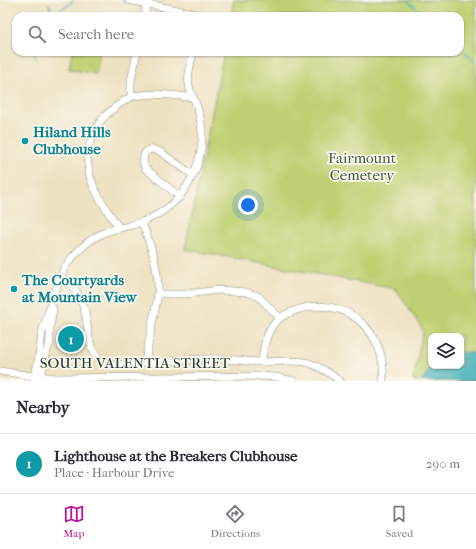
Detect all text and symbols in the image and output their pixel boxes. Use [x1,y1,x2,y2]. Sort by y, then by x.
search box [12,12,464,56]
icon: search [26,23,48,45]
text: Search here [58,25,134,43]
place label: Hiland Hills Clubhouse [33,123,111,158]
marker: Hiland Hills Clubhouse [20,136,30,146]
park label: Fairmount Cemetery [328,149,397,184]
your location [238,195,258,215]
place label: The Courtyards at Mountain View [21,271,138,306]
marker: The Courtyards at Mountain View [9,284,19,294]
pin: 1 [58,324,84,354]
map controls [428,333,464,369]
button: layers [428,333,464,369]
street label: SOUTH VALENTIA STREET [40,354,231,372]
text: Nearby [16,397,70,417]
text: Lighthouse at the Breakers Clubhouse [54,447,297,465]
text: 1 [27,456,31,471]
text: 290 m [426,456,460,471]
text: Place · Harbour Drive [54,465,174,480]
tab: Map [63,503,85,540]
tab: Directions [211,503,260,540]
tab: Saved [386,503,413,540]

